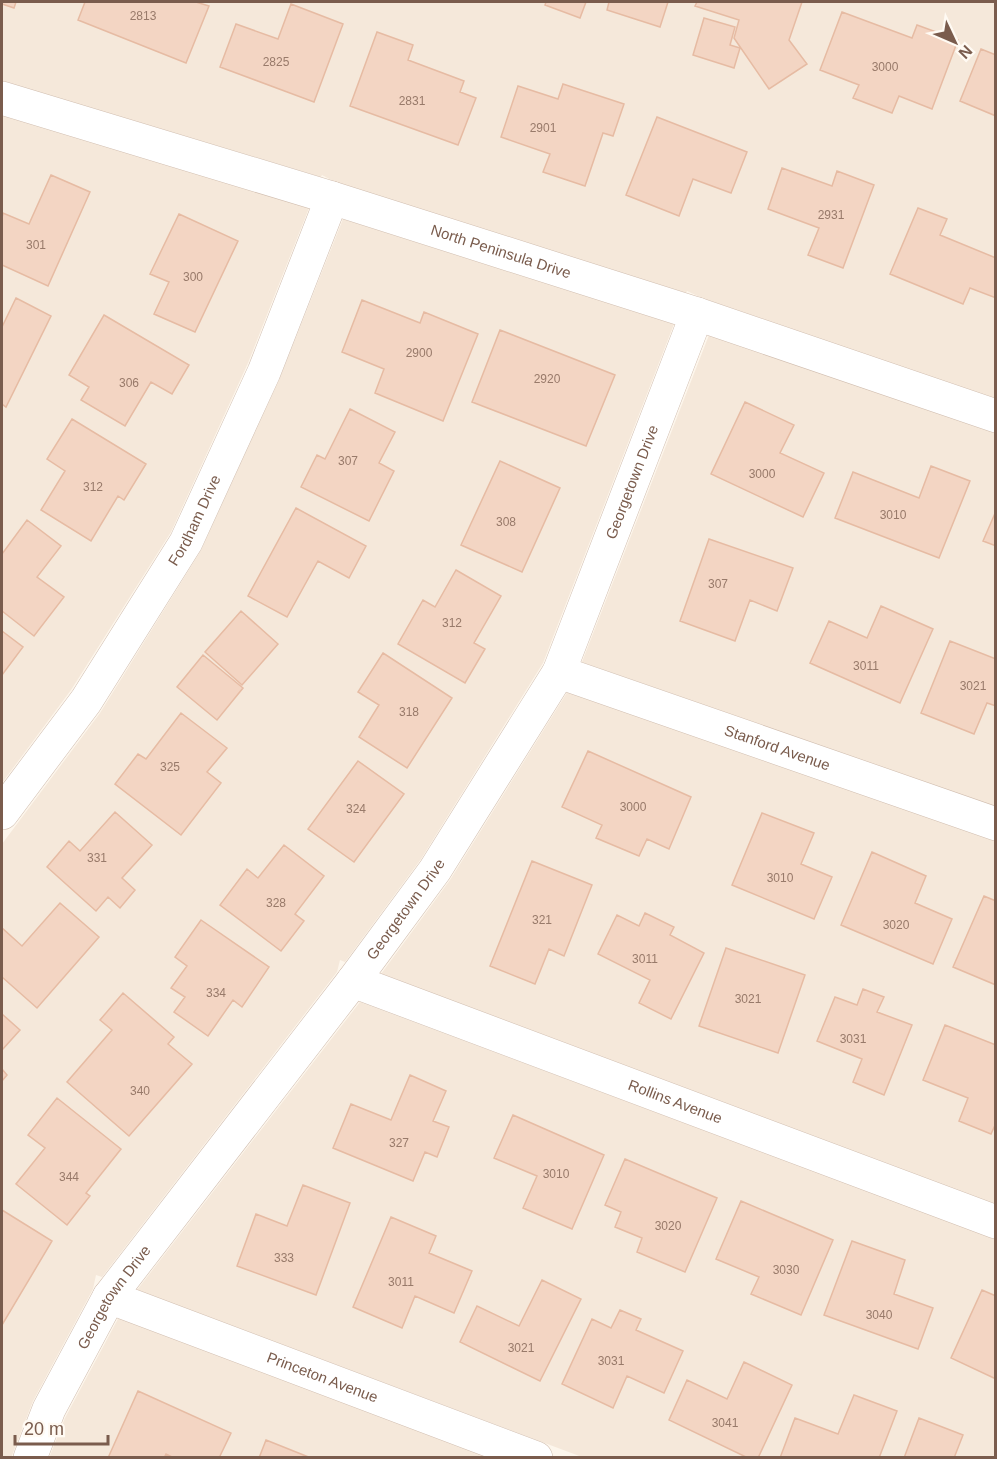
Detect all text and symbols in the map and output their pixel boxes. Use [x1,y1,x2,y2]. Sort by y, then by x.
house number: 2813 [130,9,157,23]
north arrow [925,12,985,72]
text: N [955,42,976,62]
house number: 2825 [263,55,290,69]
house number: 3000 [872,60,899,74]
house number: 2831 [399,94,426,108]
house number: 2901 [530,121,557,135]
house number: 2931 [818,208,845,222]
street label: North Peninsula Drive [429,221,573,281]
house number: 301 [26,238,46,252]
house number: 300 [183,270,203,284]
house number: 2900 [406,346,433,360]
house number: 2920 [534,372,561,386]
house number: 306 [119,376,139,390]
street label: Georgetown Drive [602,422,661,541]
house number: 307 [338,454,358,468]
house number: 3000 [749,467,776,481]
street label: Fordham Drive [164,472,224,569]
house number: 312 [83,480,103,494]
house number: 3010 [880,508,907,522]
house number: 308 [496,515,516,529]
house number: 307 [708,577,728,591]
house number: 312 [442,616,462,630]
house number: 3011 [853,659,879,673]
house number: 3021 [960,679,987,693]
house number: 318 [399,705,419,719]
street label: Stanford Avenue [722,721,832,774]
house number: 325 [160,760,180,774]
house number: 3000 [620,800,647,814]
house number: 324 [346,802,366,816]
house number: 331 [87,851,107,865]
street label: Georgetown Drive [363,855,448,963]
house number: 3010 [767,871,794,885]
house number: 328 [266,896,286,910]
house number: 321 [532,913,552,927]
house number: 3020 [883,918,910,932]
house number: 3011 [632,952,658,966]
house number: 334 [206,986,226,1000]
house number: 3021 [735,992,762,1006]
house number: 3031 [840,1032,867,1046]
street label: Rollins Avenue [626,1076,725,1127]
house number: 340 [130,1084,150,1098]
house number: 327 [389,1136,409,1150]
house number: 3010 [543,1167,570,1181]
house number: 344 [59,1170,79,1184]
house number: 3020 [655,1219,682,1233]
street label: Georgetown Drive [74,1242,154,1352]
house number: 333 [274,1251,294,1265]
house number: 3030 [773,1263,800,1277]
house number: 3011 [388,1275,414,1289]
house number: 3040 [866,1308,893,1322]
house number: 3021 [508,1341,535,1355]
street label: Princeton Avenue [265,1348,380,1406]
house number: 3031 [598,1354,625,1368]
scale bar [15,1408,108,1446]
house number: 3041 [712,1416,739,1430]
text: 20 m [24,1419,64,1439]

